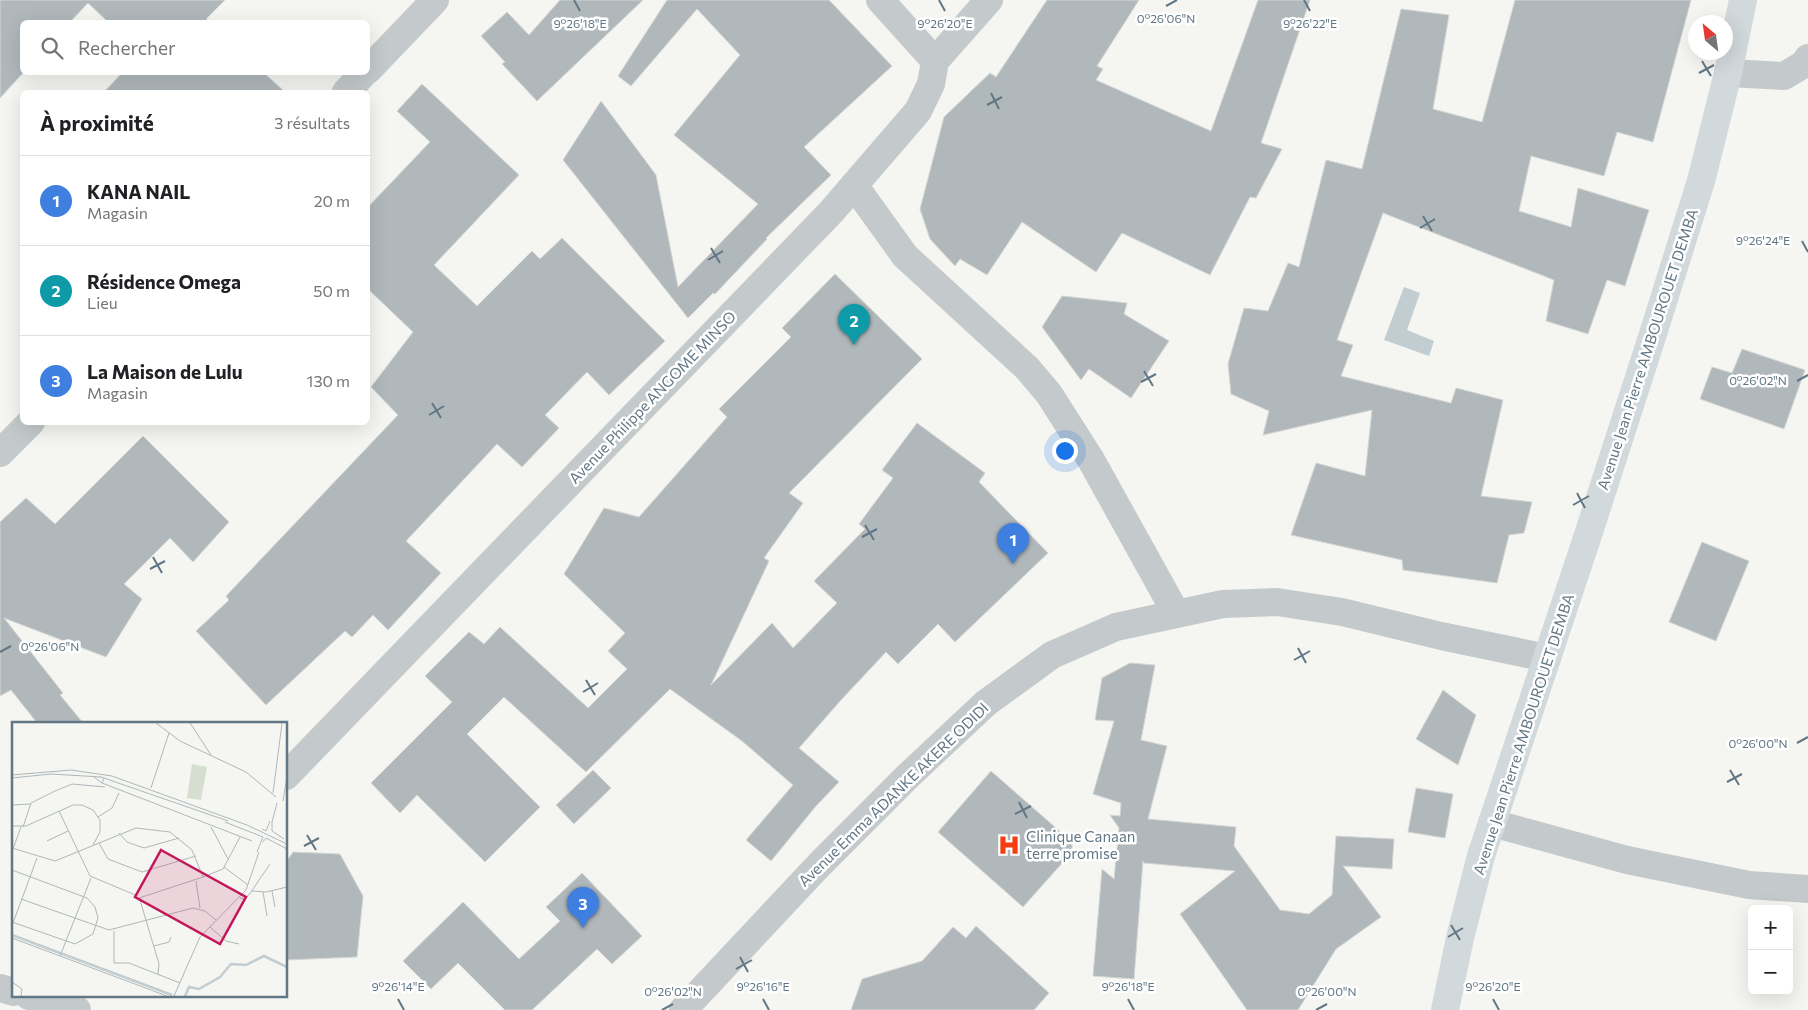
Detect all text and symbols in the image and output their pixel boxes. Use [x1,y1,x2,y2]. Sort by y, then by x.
text: 0°26'06"N [1137,11,1195,25]
north arrow [1688,15,1733,60]
text: 9°26'18"E [553,16,607,30]
text: 9°26'20"E [917,16,973,30]
text: 9°26'22"E [1283,16,1337,30]
search box [20,20,370,75]
icon: search [38,34,66,62]
text: Rechercher [78,36,176,59]
text: À proximité [40,110,154,135]
text: 3 résultats [274,113,350,132]
text: KANA NAIL [87,180,190,203]
text: 1 [52,191,60,210]
text: 20 m [314,191,350,210]
text: Magasin [87,203,148,222]
street label: Avenue Jean Pierre AMBOUROUET DEMBA [1593,206,1701,492]
text: 9°26'24"E [1736,233,1790,247]
text: Résidence Omega [87,270,241,293]
text: 2 [51,281,61,300]
text: 50 m [313,281,350,300]
text: Lieu [87,293,118,312]
pin: 2 [838,304,870,345]
street label: Avenue Philippe ANGOME MINSO [565,307,739,487]
text: La Maison de Lulu [87,360,243,383]
text: 3 [51,371,61,390]
text: 130 m [307,371,350,390]
text: 0°26'02"N [1729,373,1787,387]
text: Magasin [87,383,148,402]
your location [1052,438,1078,464]
pin: 1 [997,523,1029,564]
street label: Avenue Jean Pierre AMBOUROUET DEMBA [1469,591,1577,877]
text: 0°26'06"N [21,639,79,653]
street label: Avenue Emma ADANKE AKERE ODIDI [794,698,992,890]
inset map [12,722,288,998]
text: 0°26'00"N [1729,736,1787,750]
place label: Clinique Canaan terre promise [1026,827,1135,862]
hospital icon: Clinique Canaan terre promise [996,832,1022,858]
pin: 3 [567,887,599,928]
map controls [1748,905,1793,995]
button: + [1748,905,1793,950]
button: − [1748,950,1793,995]
text: 9°26'14"E [371,979,425,993]
text: 9°26'16"E [736,979,790,993]
text: 9°26'18"E [1101,979,1155,993]
text: 9°26'20"E [1465,979,1521,993]
text: 0°26'02"N [644,984,702,998]
text: 0°26'00"N [1298,984,1356,998]

